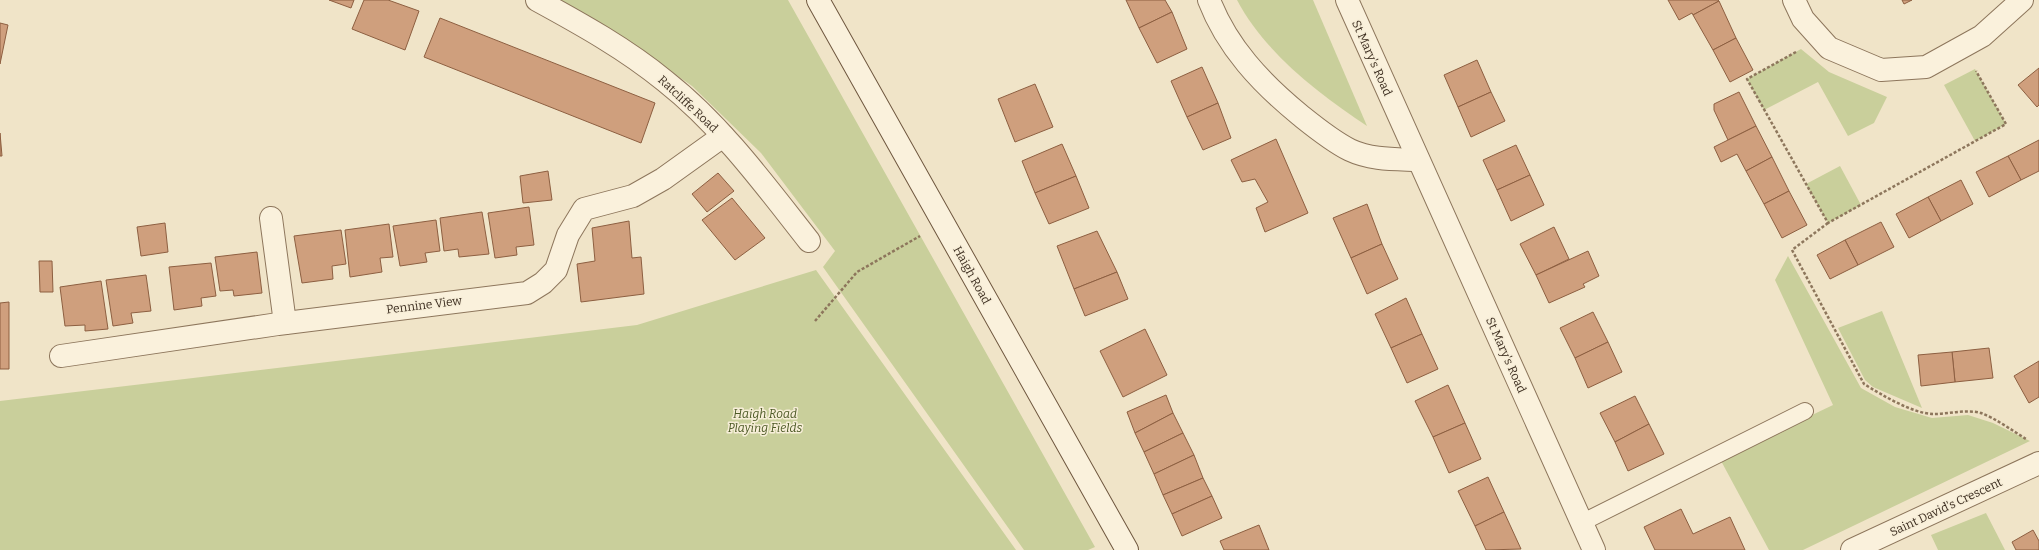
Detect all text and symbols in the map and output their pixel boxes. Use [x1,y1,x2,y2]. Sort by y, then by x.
street label: St Mary's Road [1349,18,1395,98]
street label: Ratcliffe Road [655,73,721,135]
street label: Haigh Road [950,244,994,306]
street label: Pennine View [385,293,463,317]
street label: St Mary's Road [1483,315,1529,395]
park label: Haigh Road Playing Fields [728,407,803,435]
street label: Saint David's Crescent [1888,475,2005,539]

